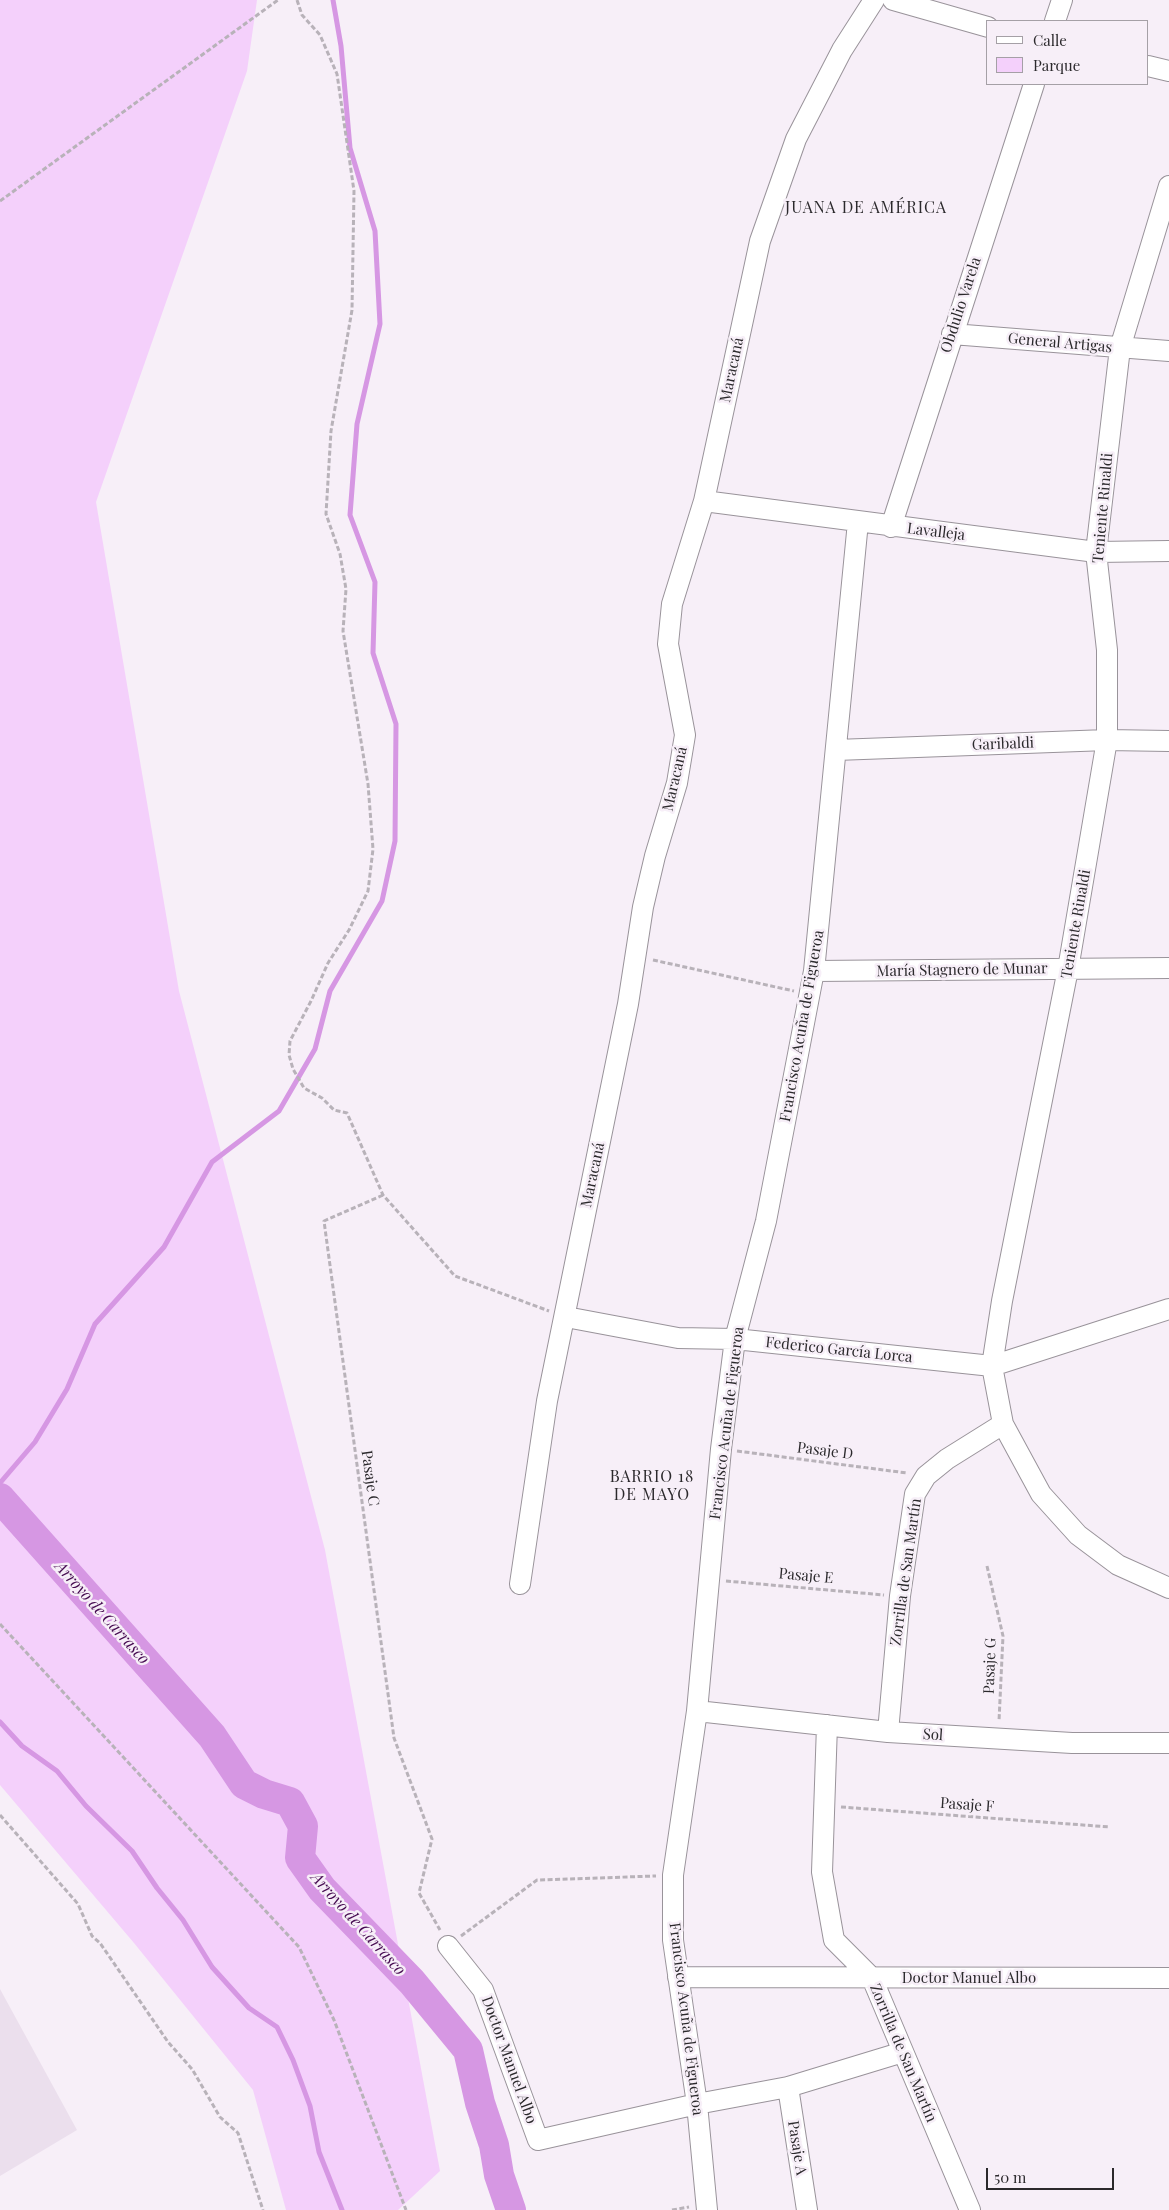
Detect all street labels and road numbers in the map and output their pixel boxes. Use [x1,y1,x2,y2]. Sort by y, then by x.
street label: Obdulio Varela [937,255,985,355]
street label: General Artigas [1007,329,1113,357]
street label: Maracaná [716,336,748,404]
street label: Teniente Rinaldi [1089,452,1117,564]
street label: Lavalleja [906,520,966,544]
street label: Garibaldi [972,734,1034,754]
street label: Maracaná [659,745,691,813]
street label: Teniente Rinaldi [1058,868,1094,980]
street label: Francisco Acuña de Figueroa [776,929,828,1123]
street label: María Stagnero de Munar [876,960,1048,980]
street label: Maracaná [577,1141,609,1209]
street label: Francisco Acuña de Figueroa [706,1326,748,1520]
street label: Federico García Lorca [765,1333,913,1367]
street label: Pasaje D [796,1439,854,1463]
street label: Pasaje C [357,1449,383,1507]
street label: Zorrilla de San Martín [887,1497,925,1647]
street label: Pasaje E [778,1565,834,1587]
street label: Pasaje G [980,1638,1000,1694]
street label: Sol [922,1725,944,1745]
street label: Pasaje F [939,1794,995,1816]
street label: Francisco Acuña de Figueroa [665,1922,707,2116]
street label: Doctor Manuel Albo [902,1969,1036,1987]
street label: Zorrilla de San Martín [866,1981,940,2125]
street label: Doctor Manuel Albo [478,1994,540,2126]
street label: Pasaje A [784,2119,810,2177]

